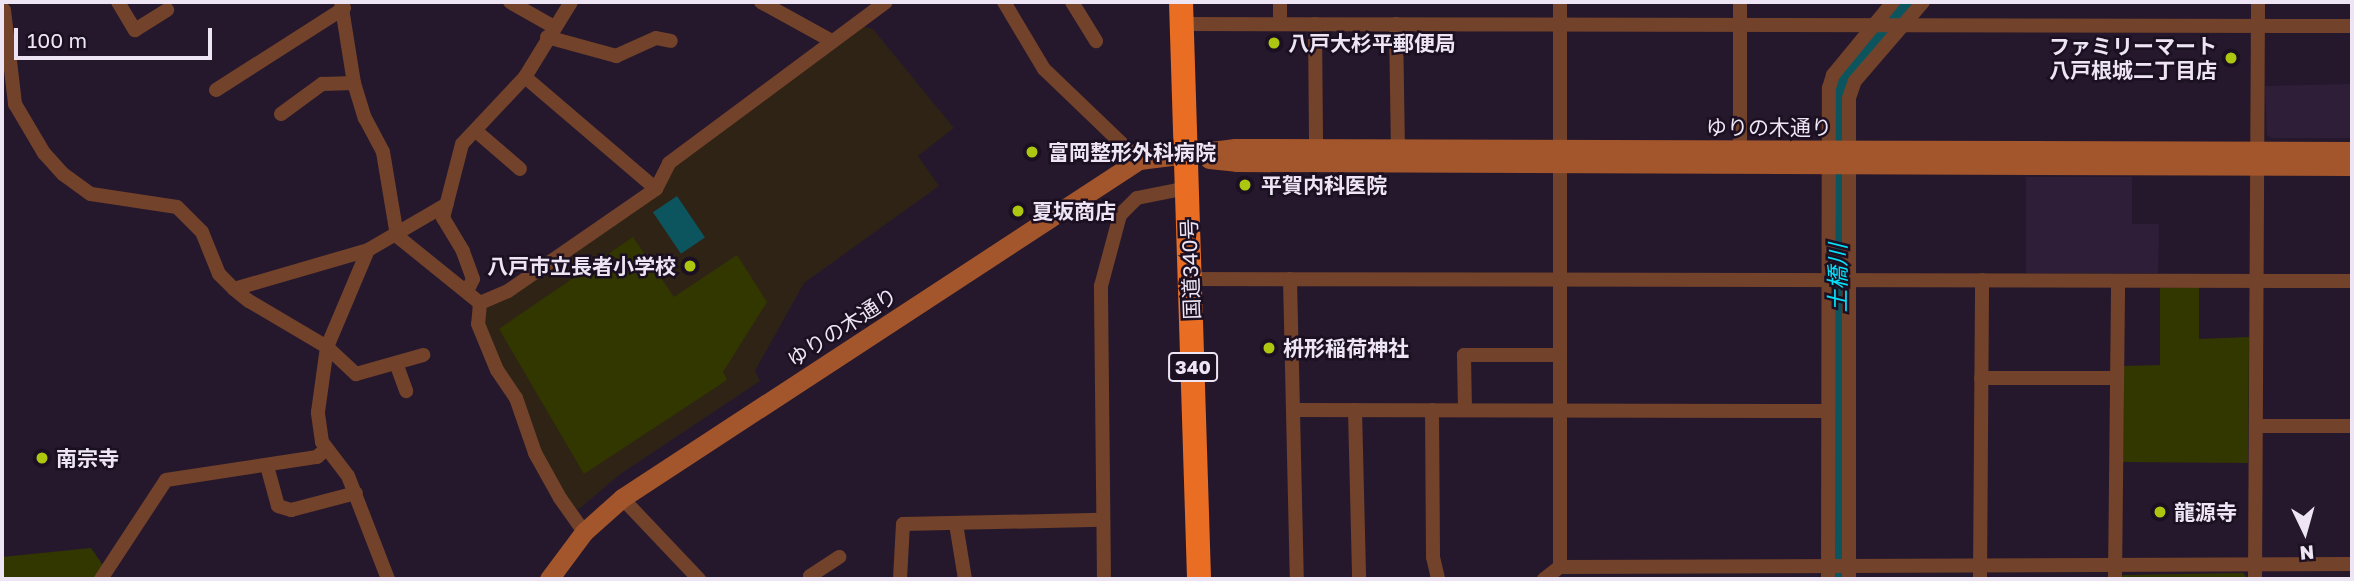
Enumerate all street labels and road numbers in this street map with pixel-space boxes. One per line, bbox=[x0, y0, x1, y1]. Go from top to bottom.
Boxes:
street label: ゆりの木通り bbox=[1706, 114, 1832, 140]
street label: 国道340号 bbox=[1176, 218, 1204, 320]
street label: ゆりの木通り bbox=[782, 282, 902, 372]
road number: 340 bbox=[1167, 352, 1219, 382]

